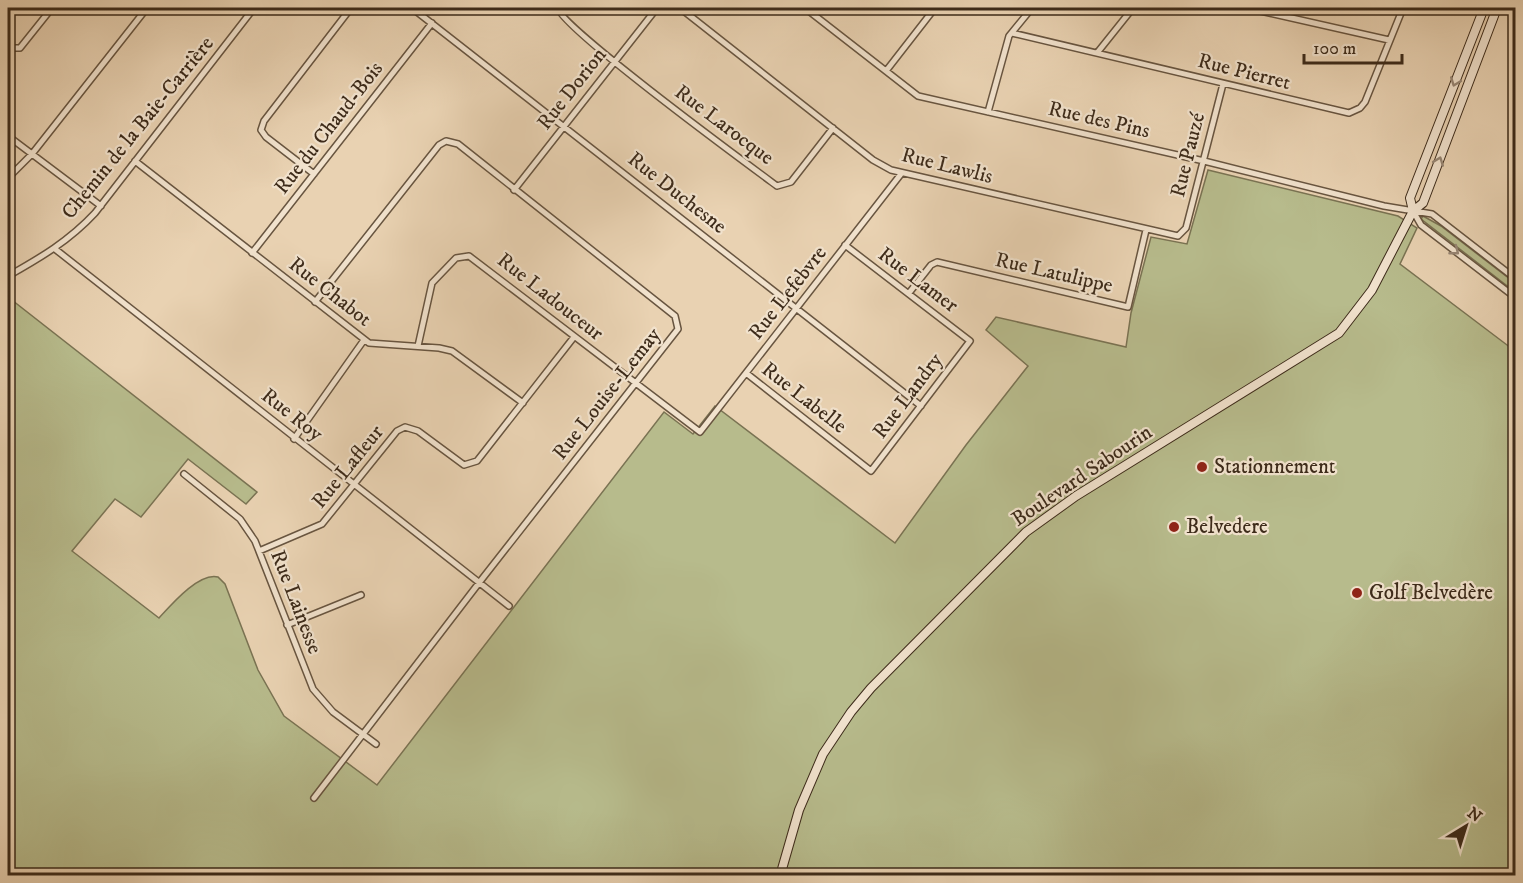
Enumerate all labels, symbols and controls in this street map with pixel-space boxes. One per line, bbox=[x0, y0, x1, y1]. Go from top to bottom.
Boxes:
scale bar bbox=[1304, 27, 1402, 65]
street label: Chemin de la Baie-Carrière bbox=[56, 31, 220, 225]
text: 100 m bbox=[1313, 38, 1356, 60]
street label: Rue Dorion bbox=[532, 43, 612, 135]
street label: Rue Pierret bbox=[1195, 48, 1293, 96]
street label: Rue du Chaud-Bois bbox=[269, 56, 389, 200]
one-way arrow bbox=[1450, 75, 1462, 86]
street label: Rue Larocque bbox=[669, 79, 779, 171]
street label: Rue des Pins bbox=[1046, 96, 1152, 144]
street label: Rue Pauzé bbox=[1165, 110, 1211, 200]
street label: Rue Lawlis bbox=[899, 142, 995, 190]
street label: Rue Duchesne bbox=[622, 146, 732, 240]
one-way arrow bbox=[1432, 156, 1444, 167]
street label: Rue Lefebvre bbox=[743, 241, 833, 345]
street label: Rue Lamer bbox=[873, 241, 963, 319]
one-way arrow bbox=[1448, 244, 1459, 255]
street label: Rue Ladouceur bbox=[492, 247, 609, 347]
street label: Rue Latulippe bbox=[993, 247, 1116, 299]
street label: Rue Chabot bbox=[283, 252, 377, 333]
street label: Rue Louise-Lemay bbox=[547, 322, 667, 465]
street label: Rue Landry bbox=[867, 347, 949, 444]
street label: Rue Labelle bbox=[756, 357, 852, 440]
street label: Rue Roy bbox=[256, 383, 329, 448]
street label: Boulevard Sabourin bbox=[1007, 419, 1157, 533]
street label: Rue Lafleur bbox=[306, 420, 390, 514]
place label: Stationnement bbox=[1214, 454, 1336, 480]
marker: Stationnement bbox=[1195, 460, 1209, 474]
place label: Belvedere bbox=[1186, 514, 1268, 540]
marker: Belvedere bbox=[1167, 520, 1181, 534]
street label: Rue Lainesse bbox=[264, 546, 328, 658]
place label: Golf Belvedère bbox=[1369, 580, 1493, 606]
marker: Golf Belvedère bbox=[1350, 586, 1364, 600]
north arrow bbox=[1436, 796, 1496, 856]
text: N bbox=[1463, 803, 1486, 827]

